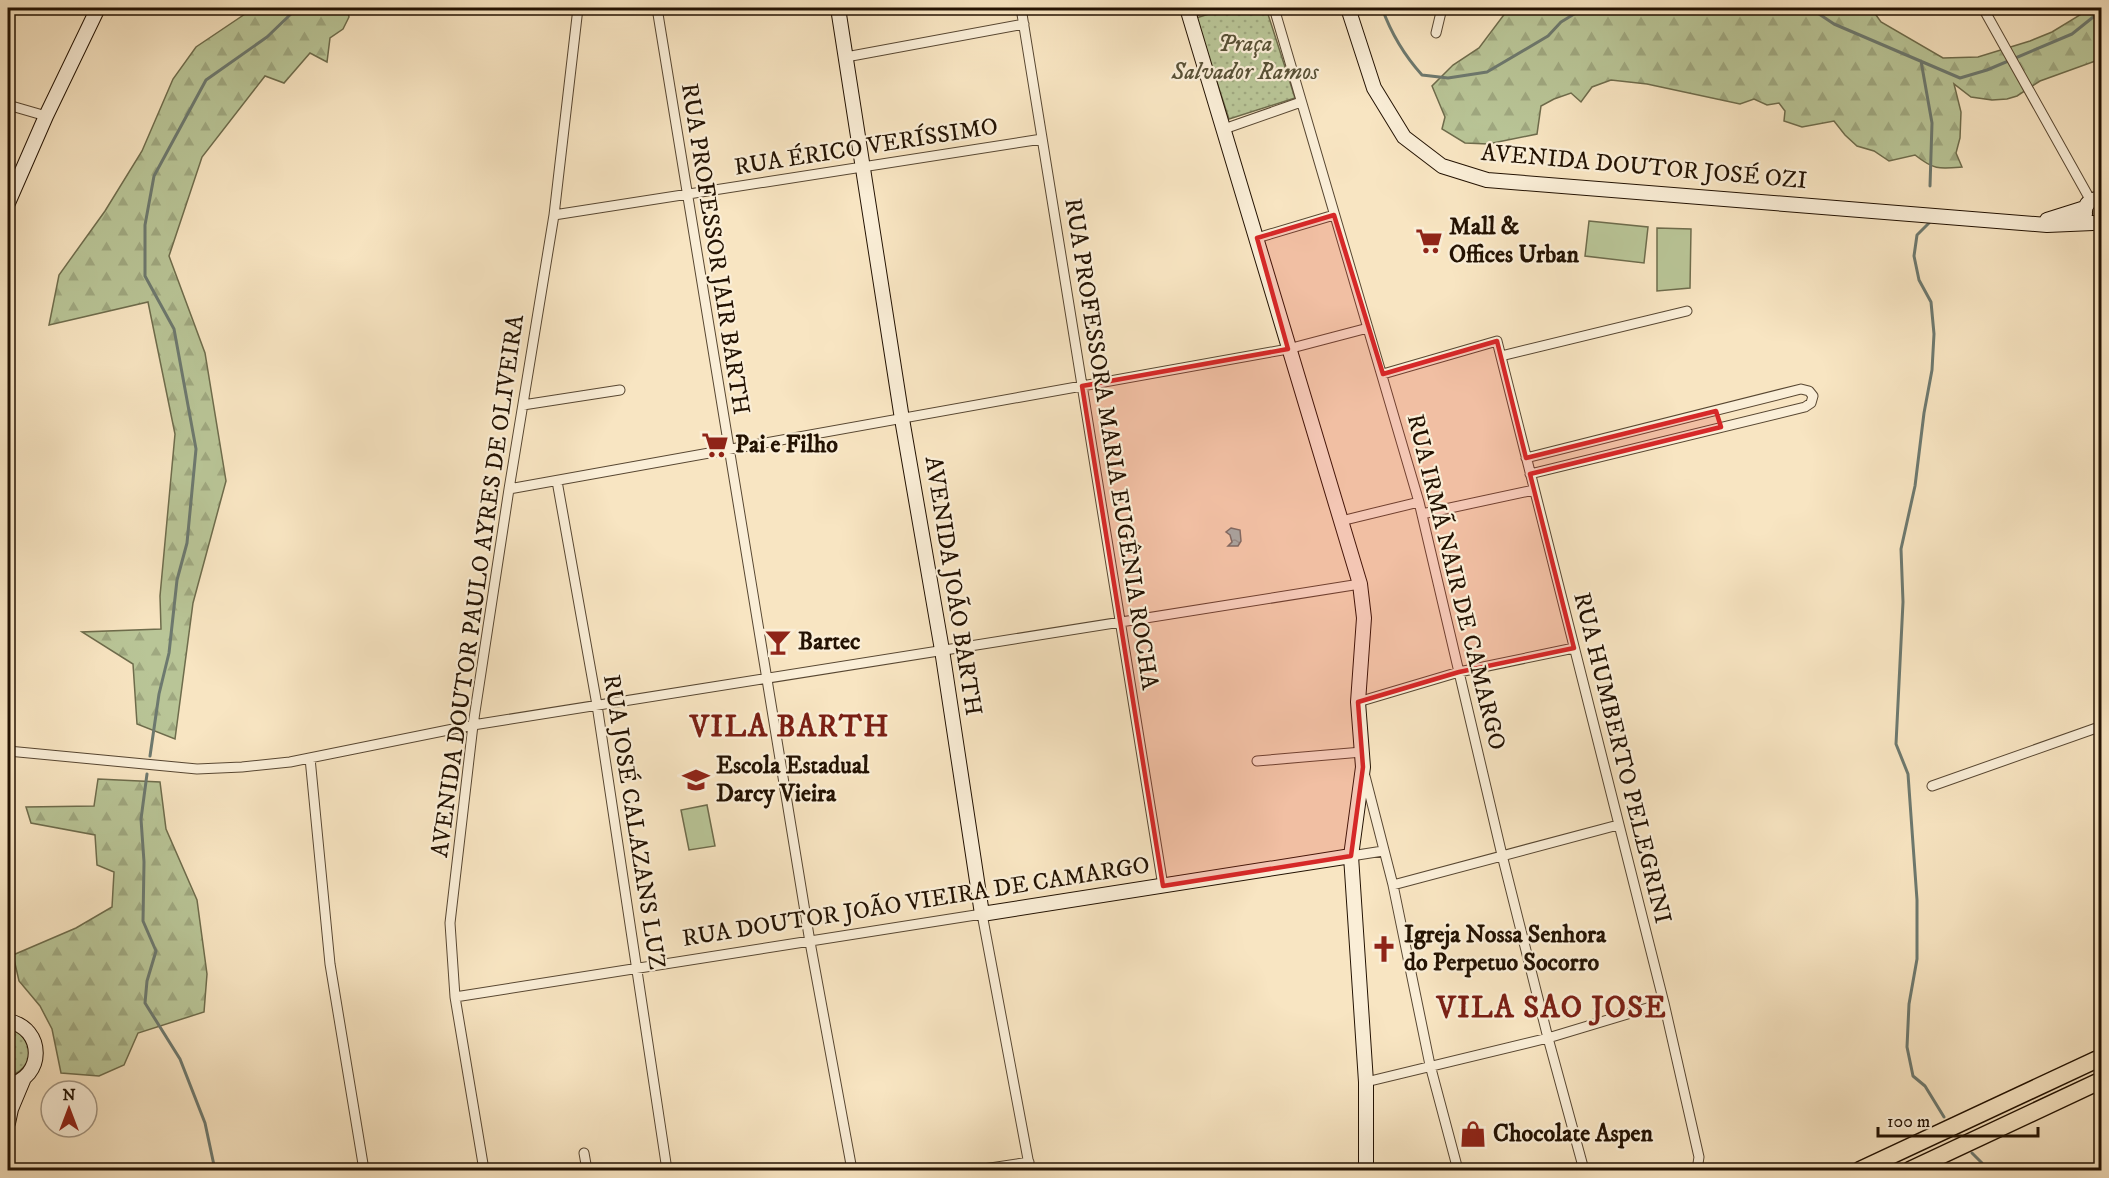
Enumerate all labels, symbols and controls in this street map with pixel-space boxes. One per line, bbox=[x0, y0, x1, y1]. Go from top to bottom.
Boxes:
park label: Praça Salvador Ramos bbox=[1170, 29, 1319, 87]
street label: RUA PROFESSOR JAIR BARTH bbox=[674, 81, 756, 417]
street label: RUA ÉRICO VERÍSSIMO bbox=[732, 110, 1000, 183]
street label: AVENIDA DOUTOR JOSÉ OZI bbox=[1480, 138, 1808, 196]
street label: RUA PROFESSORA MARIA EUGÊNIA ROCHA bbox=[1057, 196, 1165, 693]
place label: Mall & Offices Urban bbox=[1449, 212, 1579, 270]
supermarket icon: Mall & Offices Urban bbox=[1414, 226, 1444, 256]
street label: AVENIDA DOUTOR PAULO AYRES DE OLIVEIRA bbox=[425, 312, 531, 859]
street label: RUA IRMÃ NAIR DE CAMARGO bbox=[1400, 411, 1513, 753]
supermarket icon: Pai e Filho bbox=[700, 430, 730, 460]
place label: Pai e Filho bbox=[735, 430, 838, 460]
street label: AVENIDA JOÃO BARTH bbox=[918, 454, 989, 718]
street label: RUA HUMBERTO PELEGRINI bbox=[1566, 589, 1678, 927]
bar icon: Bartec bbox=[763, 627, 793, 657]
place label: Bartec bbox=[798, 627, 861, 657]
street label: RUA JOSÉ CALAZANS LUZ bbox=[596, 672, 672, 972]
district label: VILA BARTH bbox=[689, 709, 890, 746]
place label: Escola Estadual Darcy Vieira bbox=[716, 751, 870, 809]
school or university icon: Escola Estadual Darcy Vieira bbox=[681, 765, 711, 795]
street label: RUA DOUTOR JOÃO VIEIRA DE CAMARGO bbox=[680, 849, 1152, 954]
place label: Igreja Nossa Senhora do Perpetuo Socorro bbox=[1404, 920, 1607, 978]
church icon: Igreja Nossa Senhora do Perpetuo Socorro bbox=[1369, 934, 1399, 964]
district label: VILA SAO JOSE bbox=[1436, 990, 1667, 1027]
north arrow bbox=[39, 1079, 99, 1139]
text: N bbox=[62, 1085, 76, 1105]
scale bar bbox=[1878, 1100, 2038, 1138]
text: 100 m bbox=[1887, 1111, 1930, 1133]
shop icon: Chocolate Aspen bbox=[1458, 1119, 1488, 1149]
place label: Chocolate Aspen bbox=[1493, 1119, 1654, 1149]

